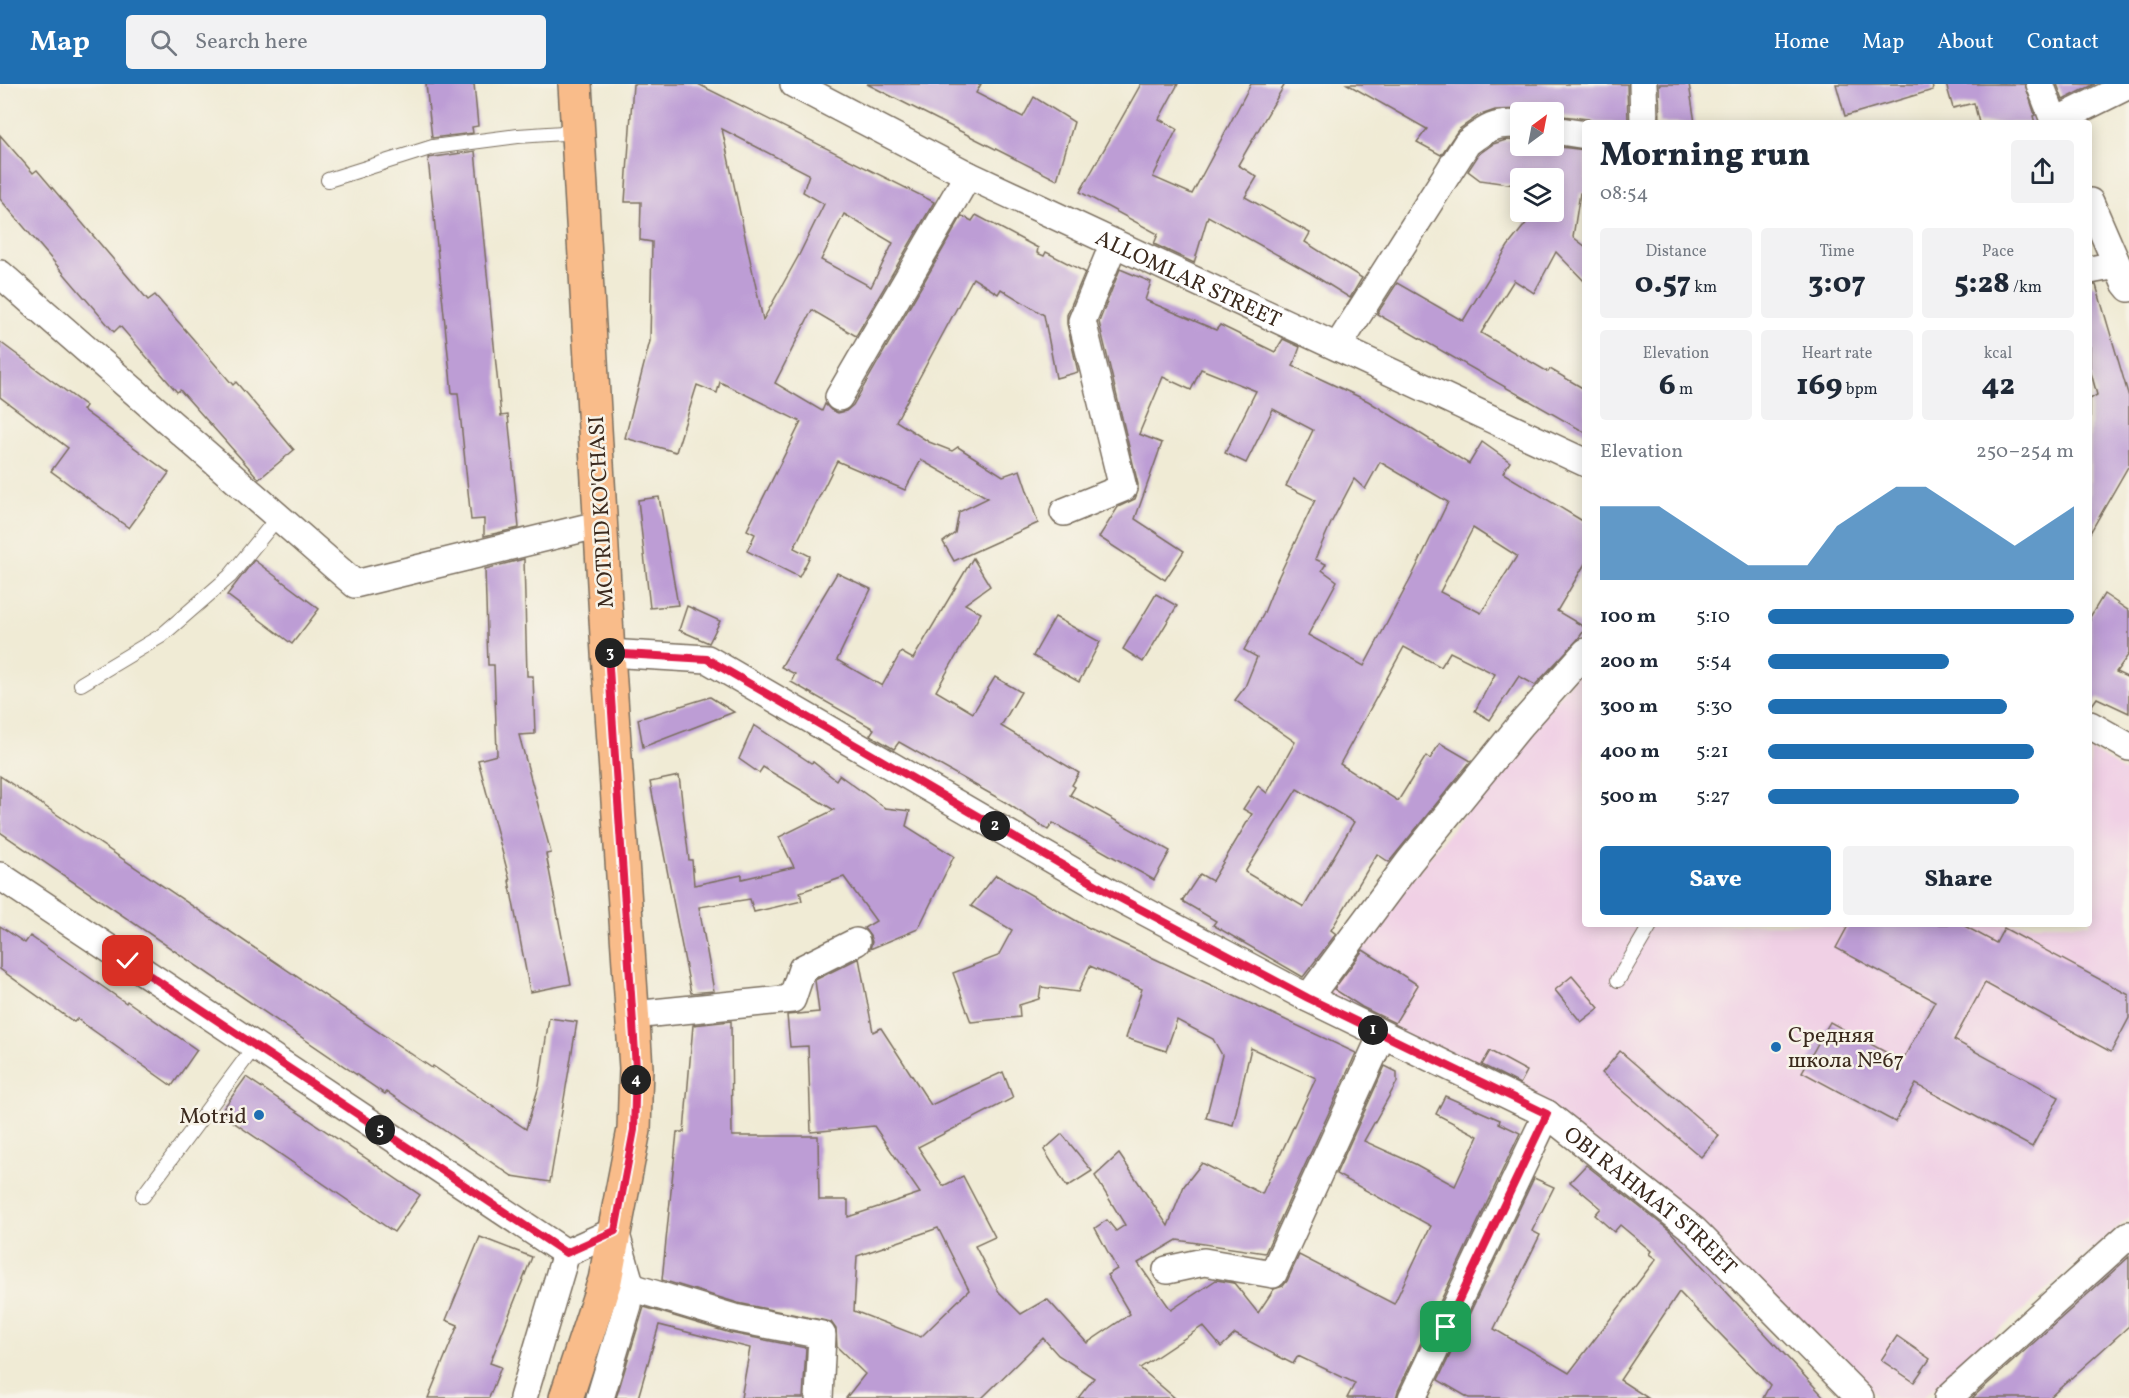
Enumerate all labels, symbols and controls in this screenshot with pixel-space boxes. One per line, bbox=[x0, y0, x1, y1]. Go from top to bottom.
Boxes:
search box bbox=[126, 15, 546, 69]
text: Map bbox=[30, 23, 90, 62]
icon: search bbox=[147, 26, 180, 59]
text: Search here bbox=[195, 27, 308, 58]
text: Home bbox=[1774, 28, 1829, 57]
text: Map bbox=[1862, 28, 1904, 57]
text: About bbox=[1937, 28, 1994, 57]
text: Contact bbox=[2027, 28, 2099, 57]
north arrow bbox=[1510, 102, 1564, 156]
map controls bbox=[1510, 102, 1564, 222]
text: Morning run bbox=[1600, 134, 1810, 180]
button: share bbox=[2011, 140, 2074, 203]
button: layers bbox=[1510, 168, 1564, 222]
text: 08:54 bbox=[1600, 180, 1648, 208]
street label: ALLOMLAR STREET bbox=[1090, 224, 1286, 337]
text: Distance bbox=[1645, 241, 1707, 263]
text: Time bbox=[1819, 241, 1855, 263]
text: Pace bbox=[1982, 241, 2014, 263]
text: 0.57 bbox=[1635, 263, 1691, 305]
text: 3:07 bbox=[1808, 263, 1866, 305]
text: 5:28 bbox=[1954, 263, 2010, 305]
text: km bbox=[1691, 277, 1717, 299]
text: /km bbox=[2010, 277, 2042, 299]
text: Elevation bbox=[1643, 343, 1709, 365]
text: Heart rate bbox=[1802, 343, 1872, 365]
text: kcal bbox=[1984, 343, 2012, 365]
text: 6 bbox=[1659, 365, 1676, 407]
text: 169 bbox=[1796, 365, 1842, 407]
text: 42 bbox=[1981, 365, 2015, 407]
text: m bbox=[1676, 379, 1693, 401]
text: bpm bbox=[1842, 379, 1878, 401]
street label: MOTRID KO'CHASI bbox=[582, 415, 623, 609]
text: Elevation bbox=[1600, 438, 1683, 466]
text: 250–254 m bbox=[1976, 438, 2074, 466]
text: 100 m bbox=[1600, 603, 1656, 631]
text: 5:10 bbox=[1696, 603, 1730, 631]
pin: 3 bbox=[595, 638, 625, 668]
text: 3 bbox=[606, 642, 614, 664]
text: 200 m bbox=[1600, 648, 1658, 676]
text: 5:54 bbox=[1696, 648, 1732, 676]
text: 300 m bbox=[1600, 693, 1658, 721]
text: 5:30 bbox=[1696, 693, 1732, 721]
text: 400 m bbox=[1600, 738, 1660, 766]
text: 5:21 bbox=[1696, 738, 1729, 766]
text: 500 m bbox=[1600, 783, 1658, 811]
text: 5:27 bbox=[1696, 783, 1730, 811]
pin: 2 bbox=[980, 811, 1010, 841]
text: 2 bbox=[991, 815, 999, 837]
button: Save bbox=[1600, 846, 1831, 915]
button: Share bbox=[1843, 846, 2074, 915]
pin bbox=[102, 935, 153, 986]
icon: check bbox=[111, 944, 144, 977]
pin: 1 bbox=[1358, 1015, 1388, 1045]
text: 1 bbox=[1370, 1019, 1376, 1041]
place label: Средняя школа №67 bbox=[1788, 1021, 1904, 1077]
marker: Средняя школа №67 bbox=[1769, 1040, 1783, 1054]
pin: 4 bbox=[621, 1065, 651, 1095]
text: 4 bbox=[631, 1069, 641, 1091]
place label: Motrid bbox=[179, 1102, 247, 1133]
marker: Motrid bbox=[252, 1108, 266, 1122]
pin: 5 bbox=[365, 1115, 395, 1145]
text: 5 bbox=[376, 1119, 384, 1141]
street label: OBI RAHMAT STREET bbox=[1556, 1120, 1743, 1283]
pin bbox=[1420, 1301, 1471, 1352]
icon: arrive bbox=[1429, 1310, 1462, 1343]

